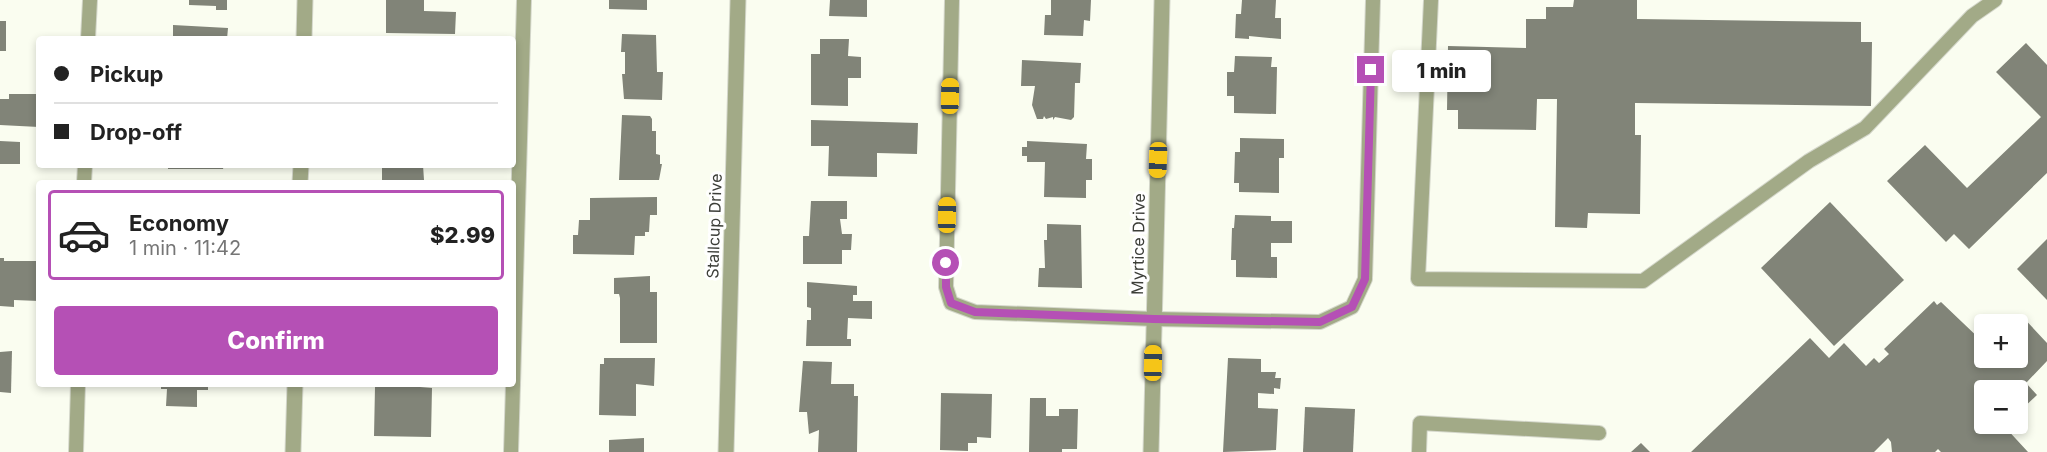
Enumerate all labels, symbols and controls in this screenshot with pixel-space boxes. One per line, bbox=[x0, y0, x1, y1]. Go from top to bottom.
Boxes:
callout: 1 min bbox=[1392, 49, 1491, 91]
route end bbox=[1357, 56, 1384, 83]
text: 1 min bbox=[1416, 59, 1467, 83]
text: Pickup bbox=[90, 61, 164, 87]
car bbox=[941, 78, 959, 114]
text: Drop-off bbox=[90, 119, 182, 145]
car bbox=[1148, 142, 1168, 178]
street label: Stallcup Drive bbox=[702, 173, 726, 279]
street label: Myrtice Drive bbox=[1127, 193, 1149, 295]
car bbox=[938, 197, 956, 233]
icon: car bbox=[57, 208, 111, 262]
text: Economy bbox=[129, 210, 229, 236]
text: $2.99 bbox=[430, 222, 495, 248]
text: 1 min · 11:42 bbox=[129, 236, 241, 260]
route start bbox=[932, 249, 959, 276]
button: Confirm bbox=[54, 306, 498, 375]
map controls bbox=[1974, 314, 2028, 434]
button: + bbox=[1974, 314, 2028, 368]
car bbox=[1144, 345, 1162, 381]
button: − bbox=[1974, 380, 2028, 434]

